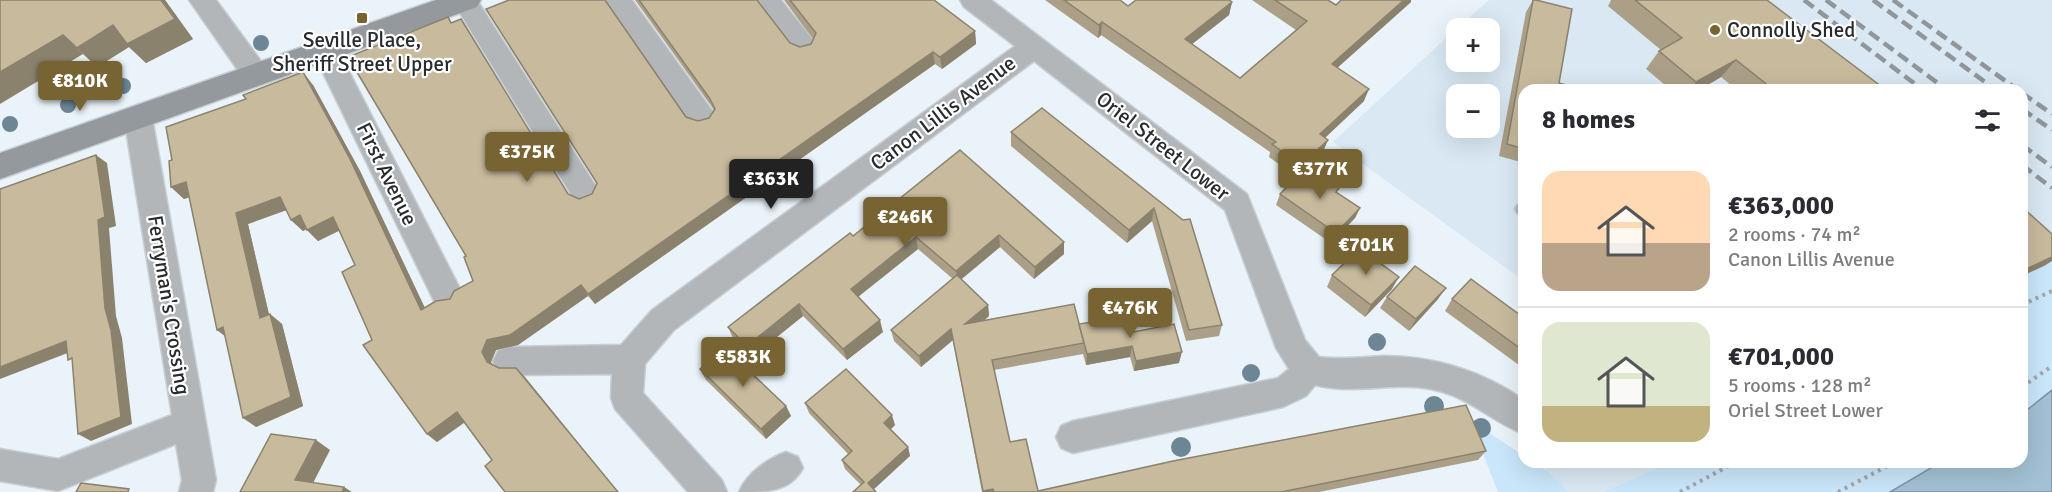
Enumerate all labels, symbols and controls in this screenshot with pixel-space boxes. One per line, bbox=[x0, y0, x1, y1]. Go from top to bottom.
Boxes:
marker: Seville Place, Sheriff Street Upper bbox=[355, 11, 369, 25]
place label: Connolly Shed bbox=[1727, 17, 1855, 43]
map controls bbox=[1446, 18, 1500, 138]
button: + bbox=[1446, 18, 1500, 72]
marker: Connolly Shed bbox=[1708, 23, 1722, 37]
place label: Seville Place, Sheriff Street Upper bbox=[272, 27, 452, 77]
street label: Canon Lillis Avenue bbox=[865, 50, 1021, 176]
pin: €810K bbox=[38, 61, 122, 112]
text: €810K bbox=[52, 68, 108, 93]
button: − bbox=[1446, 84, 1500, 138]
street label: Oriel Street Lower bbox=[1091, 86, 1235, 206]
text: 8 homes bbox=[1542, 104, 1635, 136]
icon: filters bbox=[1971, 104, 2004, 137]
street label: First Avenue bbox=[351, 118, 423, 230]
pin: €375K bbox=[485, 132, 569, 183]
text: €375K bbox=[499, 139, 555, 164]
pin: €377K bbox=[1278, 149, 1362, 200]
text: €377K bbox=[1292, 156, 1348, 181]
pin: €363K bbox=[729, 159, 813, 210]
text: €363K bbox=[743, 166, 799, 191]
text: €363,000 bbox=[1728, 190, 1834, 222]
icon: home bbox=[1590, 195, 1662, 267]
pin: €246K bbox=[863, 197, 947, 248]
text: €246K bbox=[877, 204, 933, 229]
street label: Ferryman's Crossing bbox=[142, 213, 196, 397]
text: 2 rooms · 74 m² bbox=[1728, 222, 1861, 247]
pin: €701K bbox=[1324, 225, 1408, 276]
text: €701K bbox=[1338, 232, 1394, 257]
text: Canon Lillis Avenue bbox=[1728, 247, 1895, 272]
pin: €476K bbox=[1088, 288, 1172, 339]
text: €476K bbox=[1102, 295, 1158, 320]
pin: €583K bbox=[701, 337, 785, 388]
text: €701,000 bbox=[1728, 341, 1834, 373]
text: €583K bbox=[715, 344, 771, 369]
icon: home bbox=[1590, 346, 1662, 418]
text: 5 rooms · 128 m² bbox=[1728, 373, 1872, 398]
text: Oriel Street Lower bbox=[1728, 398, 1883, 423]

